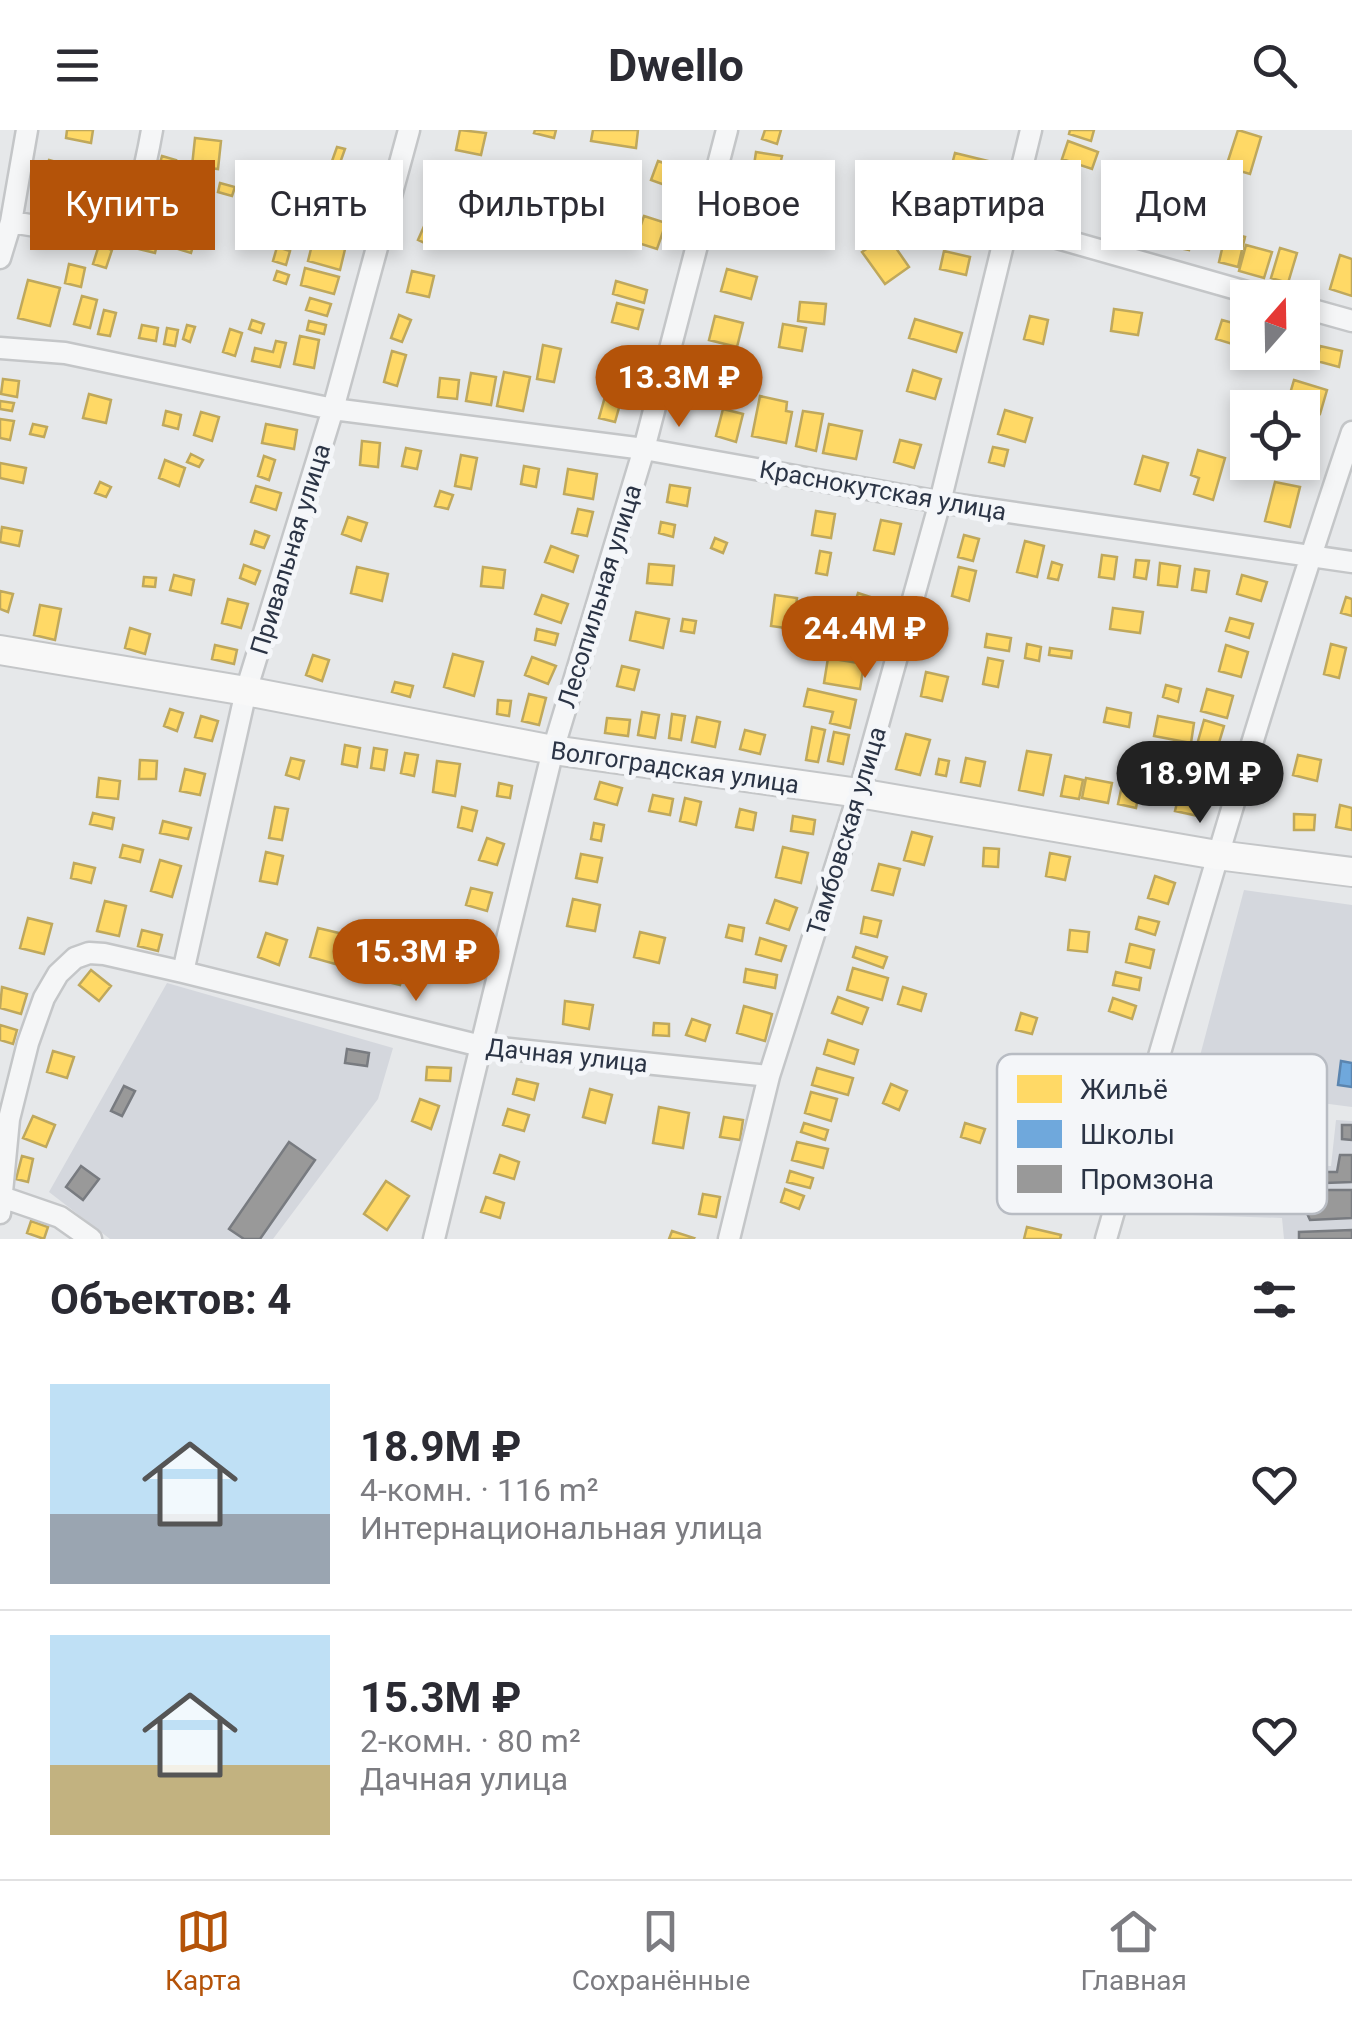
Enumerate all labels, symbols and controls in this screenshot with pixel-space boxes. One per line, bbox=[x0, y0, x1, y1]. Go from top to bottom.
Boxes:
icon: menu bbox=[50, 38, 105, 93]
icon: search bbox=[1247, 38, 1302, 93]
text: Dwello bbox=[608, 39, 744, 92]
chip: Купить bbox=[30, 160, 215, 250]
chip: Снять bbox=[235, 160, 403, 250]
chip: Фильтры bbox=[423, 160, 642, 250]
chip: Новое bbox=[662, 160, 835, 250]
chip: Квартира bbox=[855, 160, 1081, 250]
chip: Дом bbox=[1101, 160, 1243, 250]
north arrow bbox=[1230, 280, 1320, 370]
map controls bbox=[1230, 280, 1320, 480]
pin: 13.3M ₽ bbox=[587, 345, 771, 430]
text: 13.3M ₽ bbox=[618, 358, 740, 396]
button: locate bbox=[1230, 390, 1320, 480]
street label: Привальная улица bbox=[245, 440, 336, 658]
street label: Краснокутская улица bbox=[757, 454, 1009, 527]
street label: Лесопильная улица bbox=[552, 481, 647, 711]
pin: 24.4M ₽ bbox=[773, 596, 957, 681]
text: 24.4M ₽ bbox=[804, 609, 926, 647]
street label: Тамбовская улица bbox=[801, 723, 892, 939]
street label: Волгоградская улица bbox=[549, 736, 801, 799]
pin: 18.9M ₽ bbox=[1108, 741, 1292, 826]
text: 18.9M ₽ bbox=[1139, 754, 1261, 792]
pin: 15.3M ₽ bbox=[324, 919, 508, 1004]
text: 15.3M ₽ bbox=[355, 932, 477, 970]
street label: Дачная улица bbox=[485, 1033, 649, 1078]
legend bbox=[997, 1054, 1327, 1214]
text: Жильё bbox=[1080, 1073, 1168, 1106]
text: Школы bbox=[1080, 1118, 1175, 1151]
text: Промзона bbox=[1080, 1163, 1214, 1196]
icon: filters bbox=[1247, 1272, 1302, 1327]
text: Объектов: 4 bbox=[50, 1275, 291, 1324]
text: 18.9M ₽ bbox=[360, 1422, 521, 1471]
icon: home bbox=[130, 1424, 250, 1544]
icon: heart bbox=[1247, 1457, 1302, 1512]
text: 4-комн. · 116 m² bbox=[360, 1471, 599, 1509]
text: Интернациональная улица bbox=[360, 1509, 763, 1547]
text: 15.3M ₽ bbox=[360, 1673, 521, 1722]
icon: home bbox=[130, 1675, 250, 1795]
icon: heart bbox=[1247, 1708, 1302, 1763]
text: 2-комн. · 80 m² bbox=[360, 1722, 581, 1760]
text: Дачная улица bbox=[360, 1760, 568, 1798]
tab: Карта bbox=[165, 1904, 241, 1997]
tab: Сохранённые bbox=[572, 1904, 750, 1997]
tab: Главная bbox=[1080, 1904, 1187, 1997]

